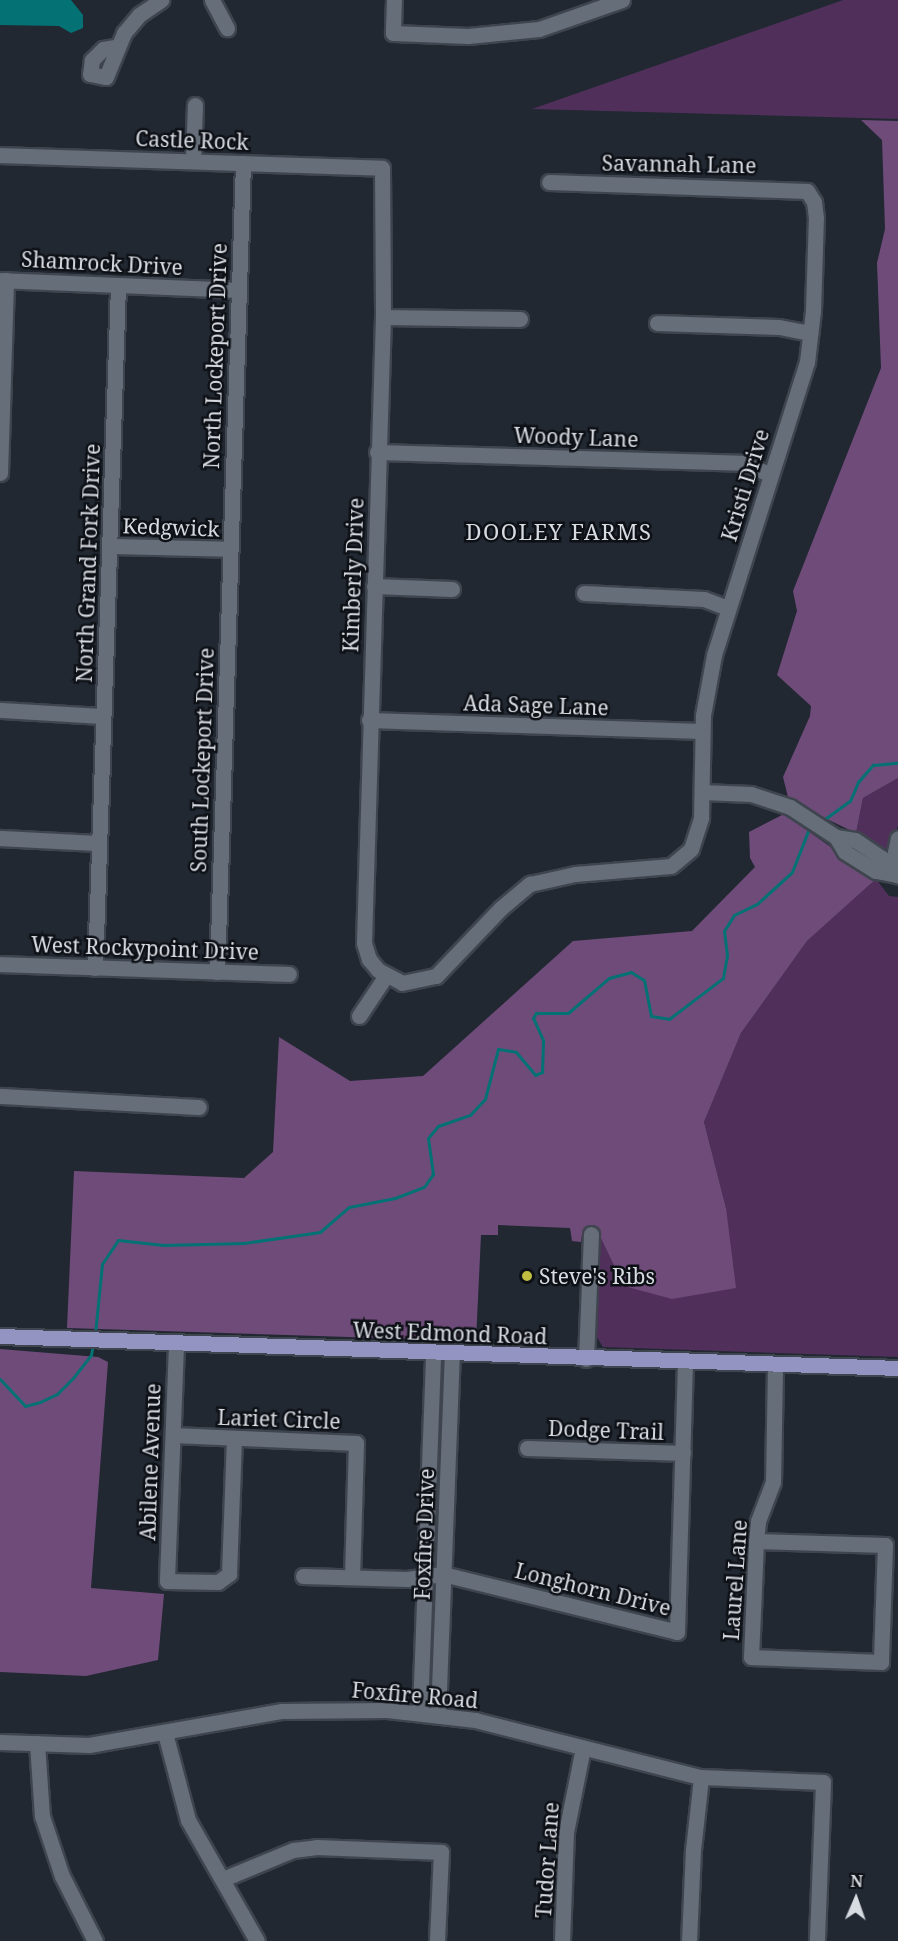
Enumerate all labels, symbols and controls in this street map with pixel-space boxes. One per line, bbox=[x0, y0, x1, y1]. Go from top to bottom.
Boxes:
street label: Castle Rock bbox=[135, 125, 249, 155]
street label: Savannah Lane bbox=[601, 150, 757, 178]
street label: North Lockeport Drive bbox=[198, 243, 232, 469]
street label: Shamrock Drive bbox=[21, 246, 183, 280]
street label: Woody Lane bbox=[513, 422, 639, 452]
street label: Kristi Drive bbox=[716, 426, 774, 544]
street label: North Grand Fork Drive bbox=[71, 443, 105, 683]
street label: Kimberly Drive bbox=[338, 497, 368, 653]
street label: Kedgwick bbox=[122, 513, 220, 541]
district label: DOOLEY FARMS bbox=[465, 519, 653, 545]
street label: South Lockeport Drive bbox=[185, 647, 219, 873]
street label: Ada Sage Lane bbox=[463, 690, 609, 720]
street label: West Rockypoint Drive bbox=[31, 931, 259, 965]
place label: Steve's Ribs bbox=[539, 1263, 655, 1289]
marker: Steve's Ribs bbox=[520, 1269, 534, 1283]
street label: West Edmond Road bbox=[352, 1317, 548, 1349]
street label: Abilene Avenue bbox=[135, 1383, 165, 1541]
street label: Lariet Circle bbox=[217, 1404, 341, 1434]
street label: Dodge Trail bbox=[548, 1415, 664, 1445]
street label: Foxfire Drive bbox=[409, 1468, 439, 1600]
street label: Laurel Lane bbox=[718, 1519, 752, 1641]
street label: Longhorn Drive bbox=[512, 1557, 674, 1621]
street label: Foxfire Road bbox=[351, 1677, 479, 1713]
street label: Tudor Lane bbox=[530, 1801, 564, 1919]
north arrow bbox=[826, 1869, 886, 1929]
text: N bbox=[850, 1870, 863, 1892]

